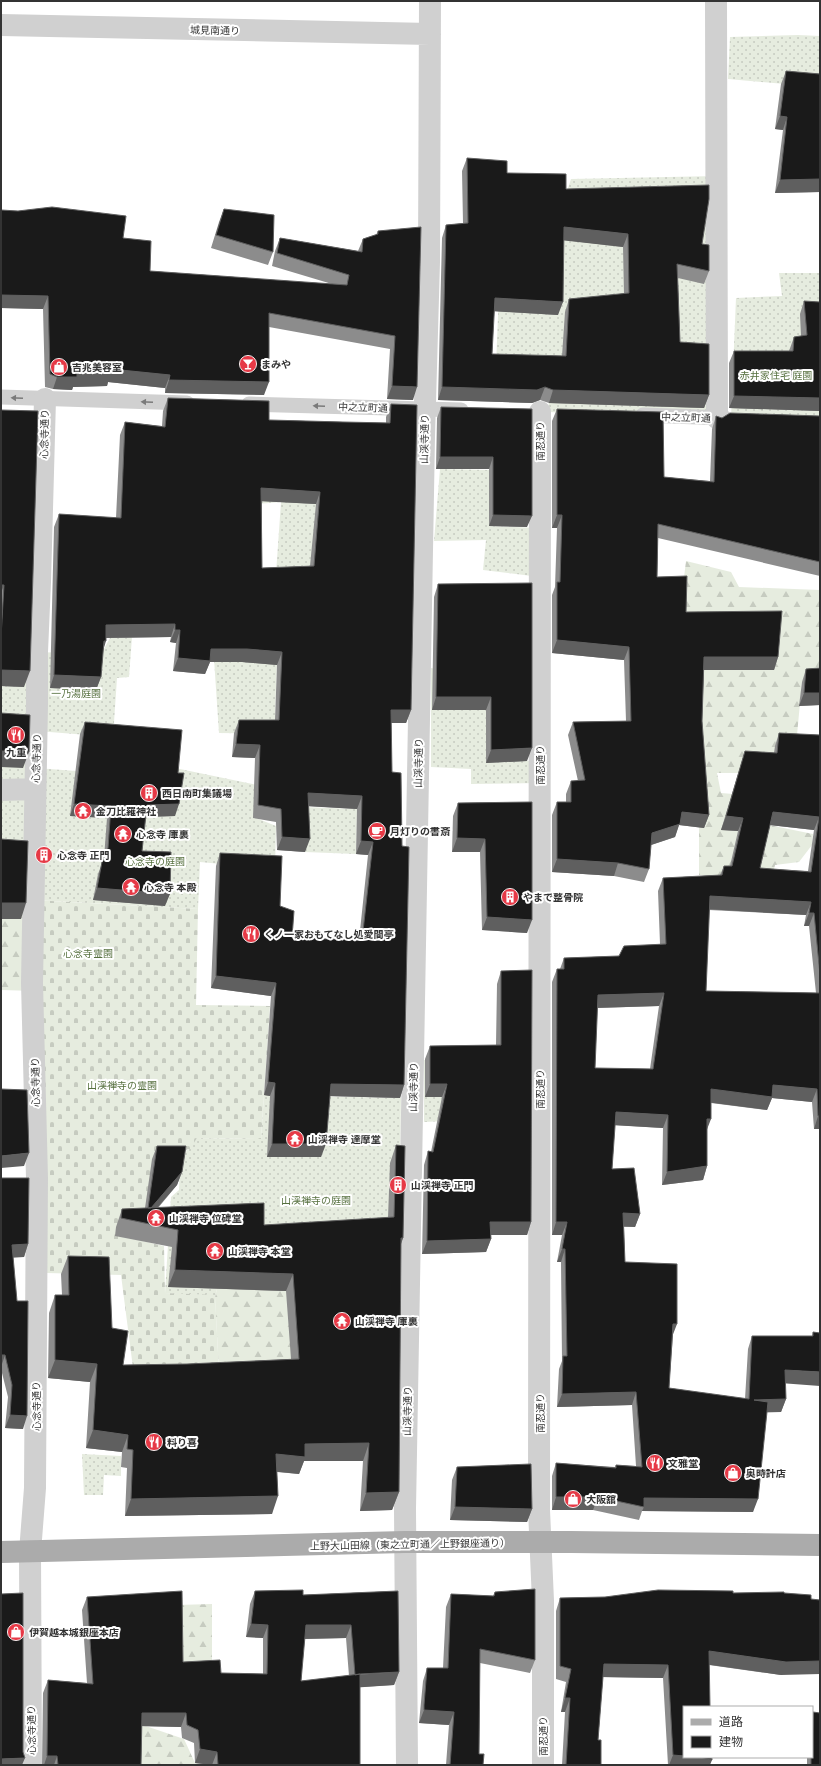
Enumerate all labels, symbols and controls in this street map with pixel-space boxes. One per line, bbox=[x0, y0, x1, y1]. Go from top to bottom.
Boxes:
street label: 城見南通り bbox=[190, 25, 240, 38]
bar icon: まみや bbox=[238, 354, 258, 374]
shop icon: 吉兆美容室 bbox=[49, 357, 69, 377]
place label: まみや bbox=[261, 359, 291, 372]
place label: 吉兆美容室 bbox=[72, 362, 122, 375]
park label: 赤井家住宅 庭園 bbox=[740, 370, 812, 383]
one-way arrow bbox=[10, 395, 23, 401]
one-way arrow bbox=[141, 398, 153, 405]
street label: 中之立町通 bbox=[338, 401, 388, 416]
one-way arrow bbox=[312, 403, 325, 409]
street label: 心念寺通り bbox=[39, 409, 52, 459]
street label: 中之立町通 bbox=[661, 411, 711, 426]
street label: 山渓寺通り bbox=[419, 414, 432, 464]
street label: 南忍通り bbox=[535, 421, 548, 461]
park label: 一乃湯庭園 bbox=[51, 688, 101, 701]
restaurant icon: 九重 bbox=[6, 725, 26, 745]
street label: 心念寺通り bbox=[30, 733, 45, 783]
street label: 山渓寺通り bbox=[413, 738, 426, 788]
street label: 南忍通り bbox=[535, 745, 548, 785]
place label: 九重 bbox=[6, 747, 26, 760]
building icon: 西日南町集議場 bbox=[139, 783, 159, 803]
place label: 西日南町集議場 bbox=[162, 788, 232, 801]
temple icon: 金刀比羅神社 bbox=[73, 801, 93, 821]
place label: 金刀比羅神社 bbox=[96, 806, 157, 819]
cafe icon: 月灯りの書斎 bbox=[367, 821, 387, 841]
temple icon: 心念寺 庫裏 bbox=[113, 824, 133, 844]
place label: 月灯りの書斎 bbox=[390, 826, 451, 839]
place label: 心念寺 庫裏 bbox=[136, 829, 190, 842]
building icon: 心念寺 正門 bbox=[34, 845, 54, 865]
place label: 心念寺 正門 bbox=[57, 850, 110, 863]
park label: 心念寺の庭園 bbox=[125, 856, 185, 869]
temple icon: 心念寺 本殿 bbox=[121, 877, 141, 897]
place label: 心念寺 本殿 bbox=[144, 882, 197, 895]
building icon: やまで整骨院 bbox=[500, 887, 520, 907]
place label: やまで整骨院 bbox=[523, 892, 583, 905]
restaurant icon: くノ一家おもてなし処愛間亭 bbox=[241, 924, 261, 944]
place label: くノ一家おもてなし処愛間亭 bbox=[264, 929, 394, 942]
park label: 心念寺霊園 bbox=[63, 948, 113, 961]
street label: 心念寺通り bbox=[30, 1057, 43, 1107]
street label: 山渓寺通り bbox=[408, 1062, 421, 1112]
street label: 南忍通り bbox=[535, 1069, 548, 1109]
park label: 山渓禅寺の霊園 bbox=[87, 1080, 157, 1093]
temple icon: 山渓禅寺 達摩堂 bbox=[285, 1129, 305, 1149]
place label: 山渓禅寺 達摩堂 bbox=[308, 1134, 381, 1147]
building icon: 山渓禅寺 正門 bbox=[388, 1175, 408, 1195]
place label: 山渓禅寺 正門 bbox=[411, 1180, 474, 1193]
park label: 山渓禅寺の庭園 bbox=[281, 1195, 351, 1208]
temple icon: 山渓禅寺 位碑堂 bbox=[146, 1208, 166, 1228]
place label: 山渓禅寺 位碑堂 bbox=[169, 1213, 242, 1226]
temple icon: 山渓禅寺 本堂 bbox=[205, 1241, 225, 1261]
place label: 山渓禅寺 本堂 bbox=[228, 1246, 291, 1259]
temple icon: 山渓禅寺 庫裏 bbox=[332, 1311, 352, 1331]
place label: 山渓禅寺 庫裏 bbox=[355, 1316, 419, 1329]
street label: 心念寺通り bbox=[31, 1381, 44, 1431]
street label: 山渓寺通り bbox=[402, 1386, 415, 1436]
street label: 南忍通り bbox=[535, 1393, 548, 1433]
restaurant icon: 料り喜 bbox=[144, 1432, 164, 1452]
place label: 料り喜 bbox=[167, 1437, 197, 1450]
restaurant icon: 文雅堂 bbox=[645, 1453, 665, 1473]
place label: 文雅堂 bbox=[668, 1458, 698, 1471]
shop icon: 奥時計店 bbox=[723, 1463, 743, 1483]
place label: 奥時計店 bbox=[746, 1468, 786, 1481]
shop icon: 大阪舘 bbox=[563, 1489, 583, 1509]
place label: 大阪舘 bbox=[586, 1494, 616, 1507]
street label: 上野大山田線（東之立町通／上野銀座通り） bbox=[310, 1537, 510, 1554]
shop icon: 伊賀越本城銀座本店 bbox=[6, 1622, 26, 1642]
place label: 伊賀越本城銀座本店 bbox=[29, 1627, 119, 1640]
street label: 心念寺通り bbox=[26, 1705, 39, 1755]
legend bbox=[683, 1706, 813, 1758]
text: 道路 bbox=[719, 1715, 743, 1731]
street label: 南忍通り bbox=[538, 1716, 551, 1756]
text: 建物 bbox=[719, 1735, 743, 1751]

